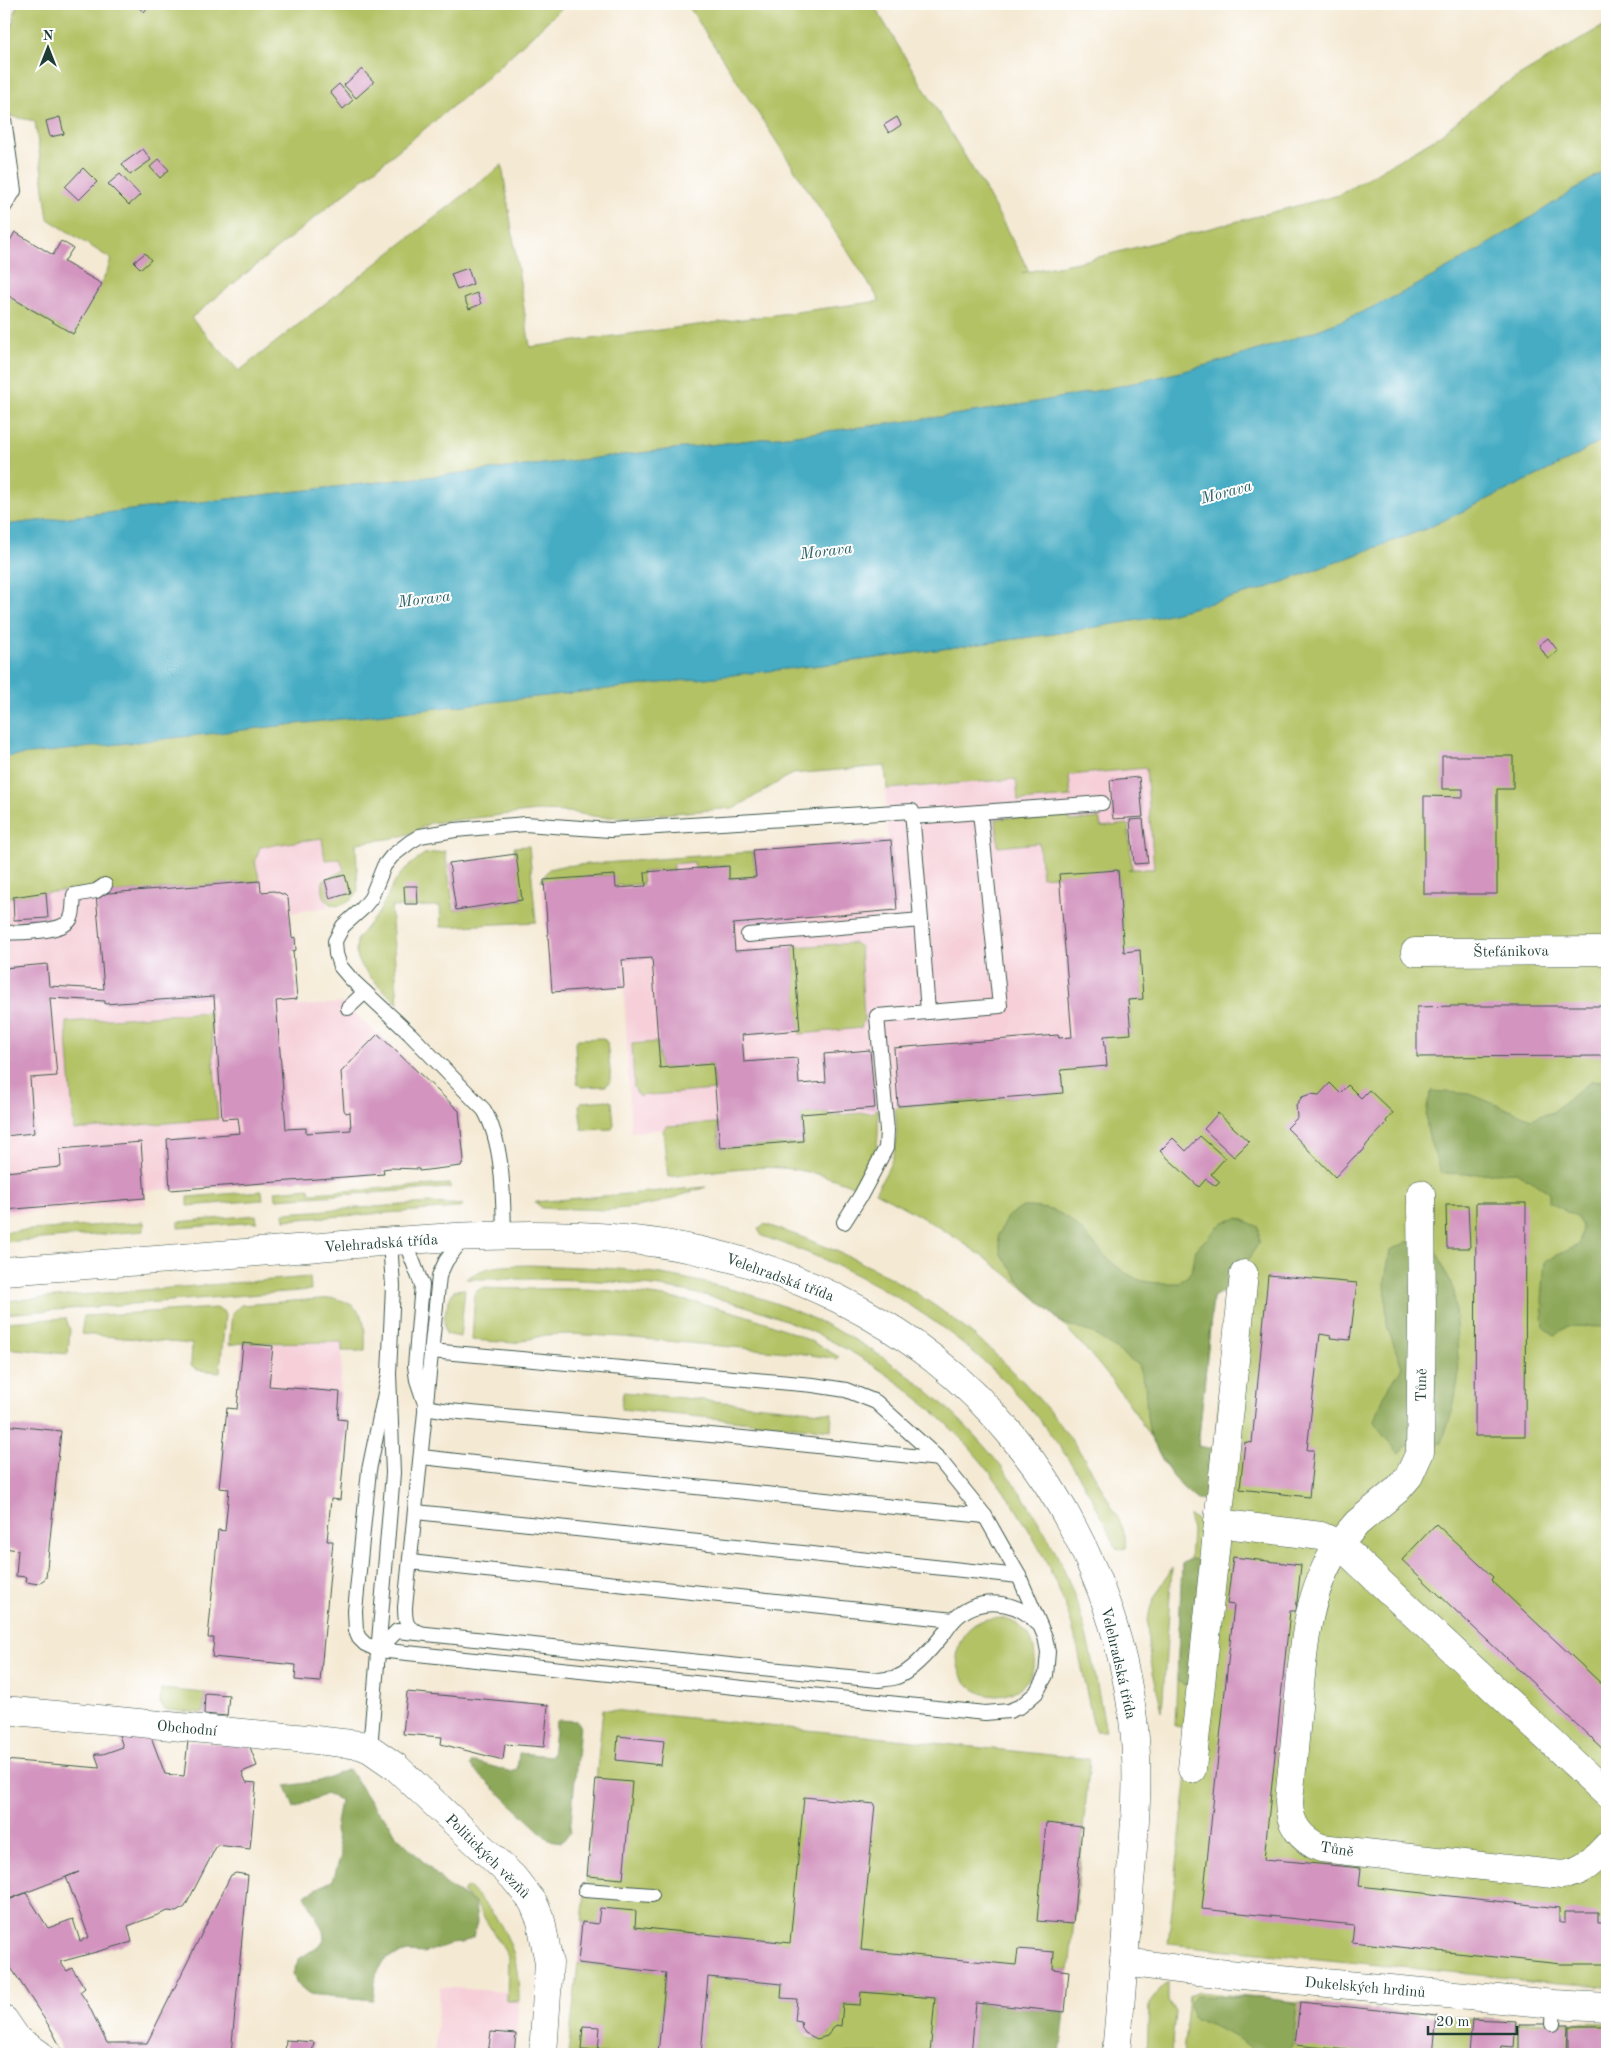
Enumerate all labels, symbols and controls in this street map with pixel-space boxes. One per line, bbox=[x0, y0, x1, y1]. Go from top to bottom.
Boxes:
north arrow bbox=[22, 22, 72, 72]
text: N bbox=[43, 29, 54, 43]
water label: Morava bbox=[1198, 478, 1255, 508]
water label: Morava bbox=[798, 541, 854, 563]
water label: Morava bbox=[396, 589, 452, 611]
street label: Štefánikova bbox=[1473, 941, 1549, 961]
street label: Velehradská třída bbox=[324, 1233, 439, 1256]
street label: Velehradská třída bbox=[723, 1252, 836, 1305]
street label: Tůně bbox=[1415, 1368, 1430, 1402]
street label: Velehradská třída bbox=[1097, 1606, 1138, 1721]
street label: Obchodní bbox=[156, 1719, 218, 1740]
street label: Politických vězňů bbox=[442, 1812, 532, 1902]
street label: Tůně bbox=[1319, 1840, 1355, 1861]
street label: Dukelských hrdinů bbox=[1304, 1976, 1426, 2001]
scale bar bbox=[1428, 2003, 1517, 2035]
text: 20 m bbox=[1436, 2015, 1470, 2030]

